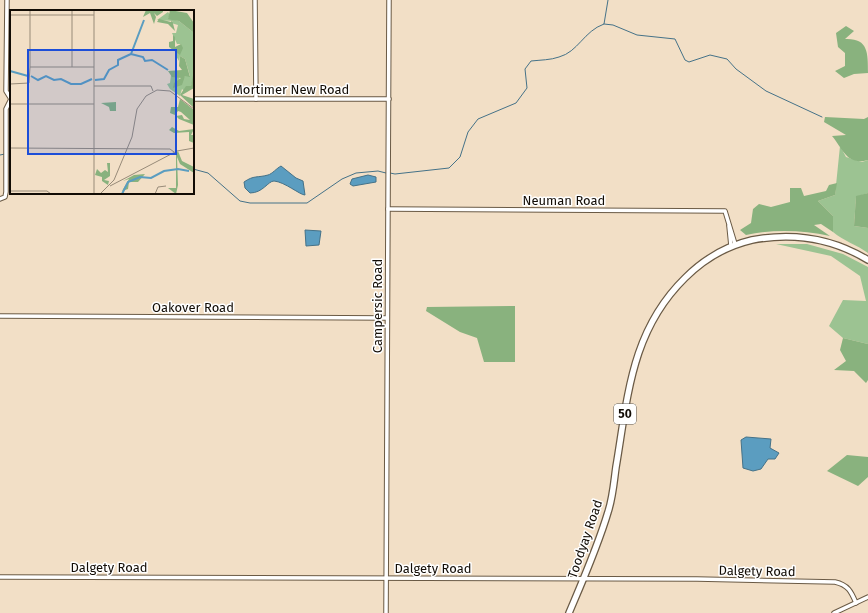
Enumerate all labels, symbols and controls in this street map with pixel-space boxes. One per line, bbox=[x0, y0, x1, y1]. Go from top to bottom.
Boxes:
inset map bbox=[10, 10, 194, 194]
street label: Mortimer New Road bbox=[233, 82, 349, 97]
street label: Neuman Road bbox=[523, 193, 605, 208]
street label: Campersic Road bbox=[370, 259, 385, 353]
street label: Oakover Road bbox=[152, 300, 234, 315]
road number: 50 bbox=[614, 404, 636, 424]
street label: Toodyay Road bbox=[565, 498, 605, 580]
street label: Dalgety Road bbox=[70, 560, 148, 575]
street label: Dalgety Road bbox=[394, 561, 472, 576]
street label: Dalgety Road bbox=[718, 563, 796, 579]

